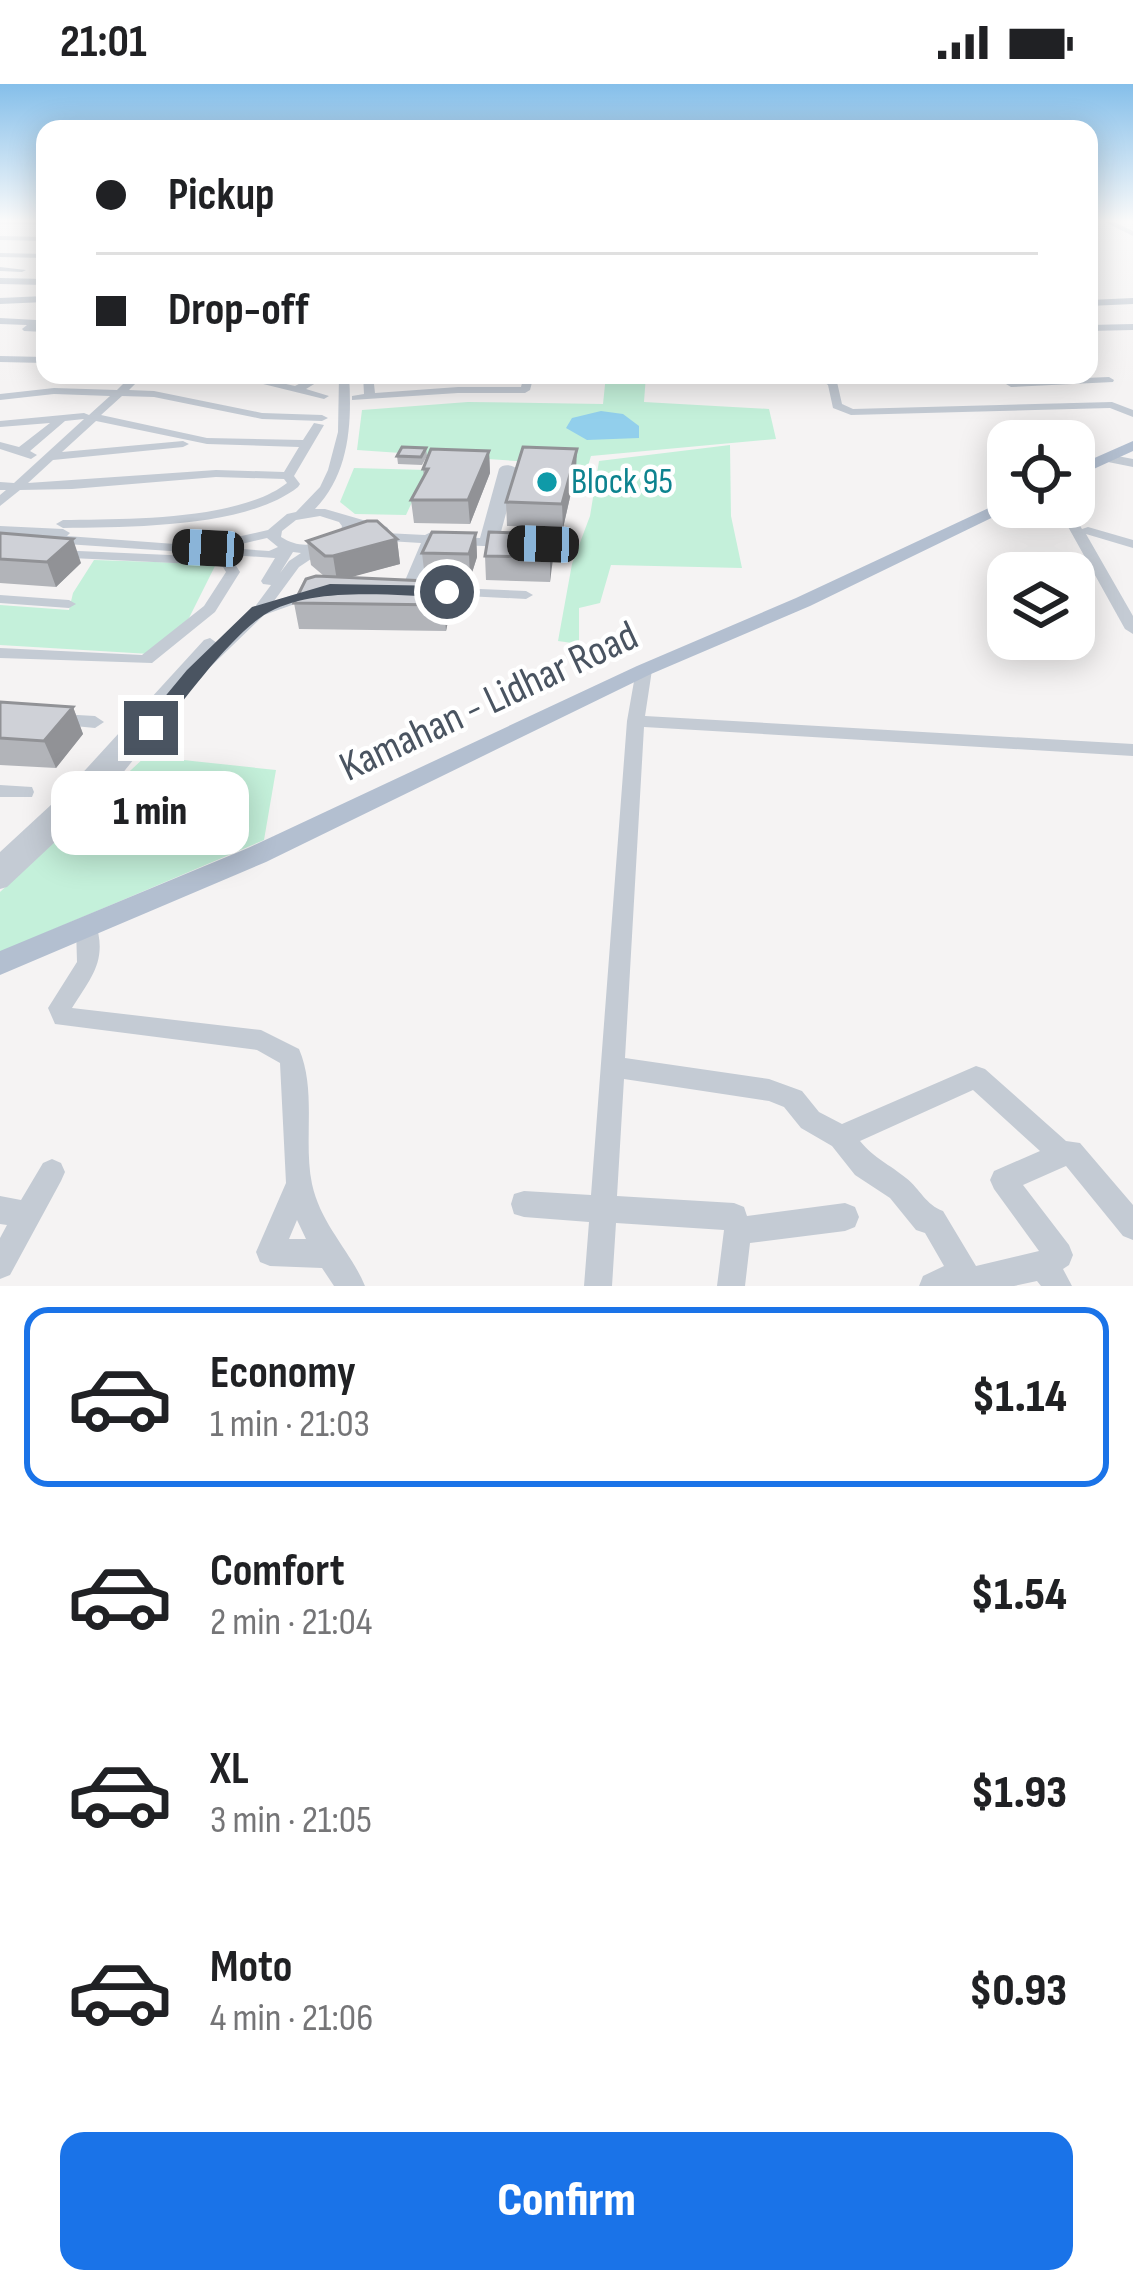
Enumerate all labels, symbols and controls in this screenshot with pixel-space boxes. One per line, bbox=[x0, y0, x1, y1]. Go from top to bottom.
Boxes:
text: 21:01 bbox=[60, 15, 147, 70]
text: Pickup bbox=[168, 168, 275, 223]
text: Drop-off bbox=[168, 283, 309, 338]
map controls bbox=[987, 420, 1095, 660]
button: locate bbox=[987, 420, 1095, 528]
place label: Block 95 bbox=[571, 461, 673, 504]
marker: Block 95 bbox=[534, 469, 560, 495]
car bbox=[506, 525, 580, 563]
car bbox=[171, 528, 245, 568]
button: layers bbox=[987, 552, 1095, 660]
route start bbox=[420, 565, 474, 619]
street label: Kamahan - Lidhar Road bbox=[332, 611, 646, 793]
route end bbox=[124, 701, 178, 755]
callout: 1 min bbox=[52, 770, 250, 854]
text: 1 min bbox=[113, 789, 187, 836]
icon: car bbox=[66, 1343, 174, 1451]
text: Economy bbox=[210, 1346, 356, 1401]
text: $1.14 bbox=[972, 1370, 1067, 1425]
text: 1 min · 21:03 bbox=[210, 1401, 370, 1448]
icon: car bbox=[66, 1541, 174, 1649]
text: Comfort bbox=[210, 1544, 345, 1599]
text: $1.54 bbox=[971, 1568, 1067, 1623]
text: 2 min · 21:04 bbox=[210, 1599, 372, 1646]
icon: car bbox=[66, 1739, 174, 1847]
text: XL bbox=[210, 1742, 249, 1797]
text: $1.93 bbox=[971, 1766, 1067, 1821]
text: 3 min · 21:05 bbox=[210, 1797, 372, 1844]
icon: car bbox=[66, 1937, 174, 2045]
text: Moto bbox=[210, 1940, 292, 1995]
text: $0.93 bbox=[969, 1964, 1067, 2019]
text: 4 min · 21:06 bbox=[210, 1995, 373, 2042]
button: Confirm bbox=[60, 2132, 1073, 2270]

